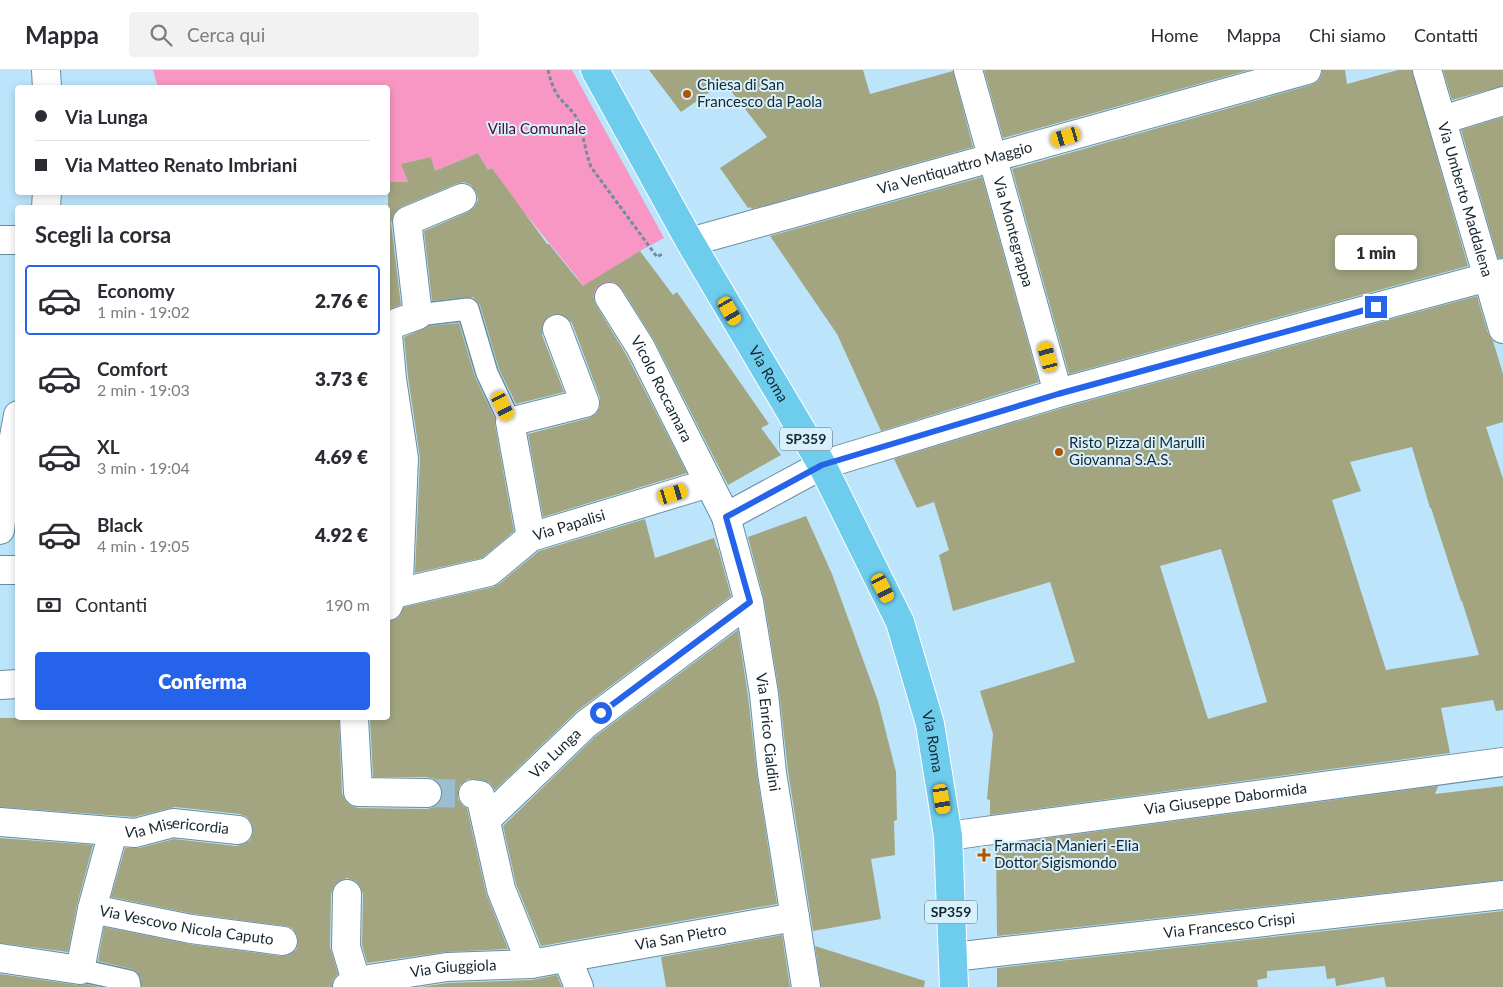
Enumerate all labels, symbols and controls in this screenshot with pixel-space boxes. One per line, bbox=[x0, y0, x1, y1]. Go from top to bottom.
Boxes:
search box bbox=[129, 12, 479, 57]
text: Mappa bbox=[25, 20, 99, 49]
icon: search bbox=[147, 21, 175, 49]
text: Cerca qui bbox=[187, 23, 265, 46]
text: Home bbox=[1150, 24, 1198, 46]
text: Mappa bbox=[1226, 24, 1281, 46]
text: Chi siamo bbox=[1309, 24, 1386, 46]
text: Contatti bbox=[1414, 24, 1478, 46]
place label: Chiesa di San Francesco da Paola bbox=[697, 75, 822, 110]
marker: Chiesa di San Francesco da Paola bbox=[681, 88, 693, 100]
text: Via Lunga bbox=[65, 105, 148, 128]
park label: Villa Comunale bbox=[488, 119, 586, 137]
street label: Via Umberto Maddalena bbox=[1435, 120, 1497, 279]
car bbox=[1049, 126, 1082, 148]
street label: Via Ventiquattro Maggio bbox=[875, 137, 1034, 197]
text: Via Matteo Renato Imbriani bbox=[65, 153, 297, 176]
street label: Via Montegrappa bbox=[990, 174, 1038, 289]
text: Scegli la corsa bbox=[35, 221, 171, 248]
callout: 1 min bbox=[1335, 234, 1417, 270]
text: 1 min bbox=[1356, 243, 1396, 262]
icon: car bbox=[37, 278, 82, 323]
text: Economy bbox=[97, 279, 175, 302]
text: 2.76 € bbox=[315, 289, 368, 312]
car bbox=[716, 294, 743, 328]
route end bbox=[1365, 296, 1387, 318]
text: 1 min · 19:02 bbox=[97, 302, 190, 321]
street label: Vicolo Roccamara bbox=[627, 332, 697, 445]
car bbox=[1036, 341, 1059, 373]
street label: Via Roma bbox=[745, 342, 793, 405]
icon: car bbox=[37, 356, 82, 401]
text: Comfort bbox=[97, 357, 168, 380]
text: 3.73 € bbox=[315, 367, 368, 390]
text: 2 min · 19:03 bbox=[97, 380, 190, 399]
car bbox=[489, 389, 516, 423]
road number: SP359 bbox=[780, 428, 832, 450]
place label: Risto Pizza di Marulli Giovanna S.A.S. bbox=[1069, 433, 1205, 468]
icon: car bbox=[37, 434, 82, 479]
text: XL bbox=[97, 435, 120, 458]
text: 4.69 € bbox=[315, 445, 368, 468]
marker: Risto Pizza di Marulli Giovanna S.A.S. bbox=[1053, 446, 1065, 458]
text: 3 min · 19:04 bbox=[97, 458, 190, 477]
car bbox=[656, 482, 689, 506]
street label: Via Papalisi bbox=[531, 505, 607, 544]
icon: car bbox=[37, 512, 82, 557]
text: Black bbox=[97, 513, 143, 536]
text: 4.92 € bbox=[315, 523, 368, 546]
text: 4 min · 19:05 bbox=[97, 536, 190, 555]
car bbox=[869, 571, 896, 605]
icon: cash bbox=[35, 591, 63, 619]
text: Contanti bbox=[75, 593, 147, 616]
text: 190 m bbox=[325, 595, 370, 614]
button: Conferma bbox=[35, 652, 370, 710]
street label: Via Enrico Cialdini bbox=[753, 671, 785, 792]
route start bbox=[590, 702, 612, 724]
street label: Via Roma bbox=[919, 708, 948, 774]
street label: Via Lunga bbox=[525, 724, 584, 782]
street label: Via Giuseppe Dabormida bbox=[1143, 778, 1308, 818]
car bbox=[932, 783, 951, 815]
street label: Via Misericordia bbox=[124, 813, 230, 841]
place label: Farmacia Manieri -Elia Dottor Sigismondo bbox=[994, 836, 1139, 871]
marker: Farmacia Manieri -Elia Dottor Sigismondo bbox=[978, 849, 990, 861]
road number: SP359 bbox=[925, 900, 977, 924]
street label: Via Vescovo Nicola Caputo bbox=[98, 901, 275, 948]
street label: Via Francesco Crispi bbox=[1162, 908, 1296, 941]
street label: Via San Pietro bbox=[634, 919, 728, 953]
street label: Via Giuggiola bbox=[409, 955, 497, 981]

